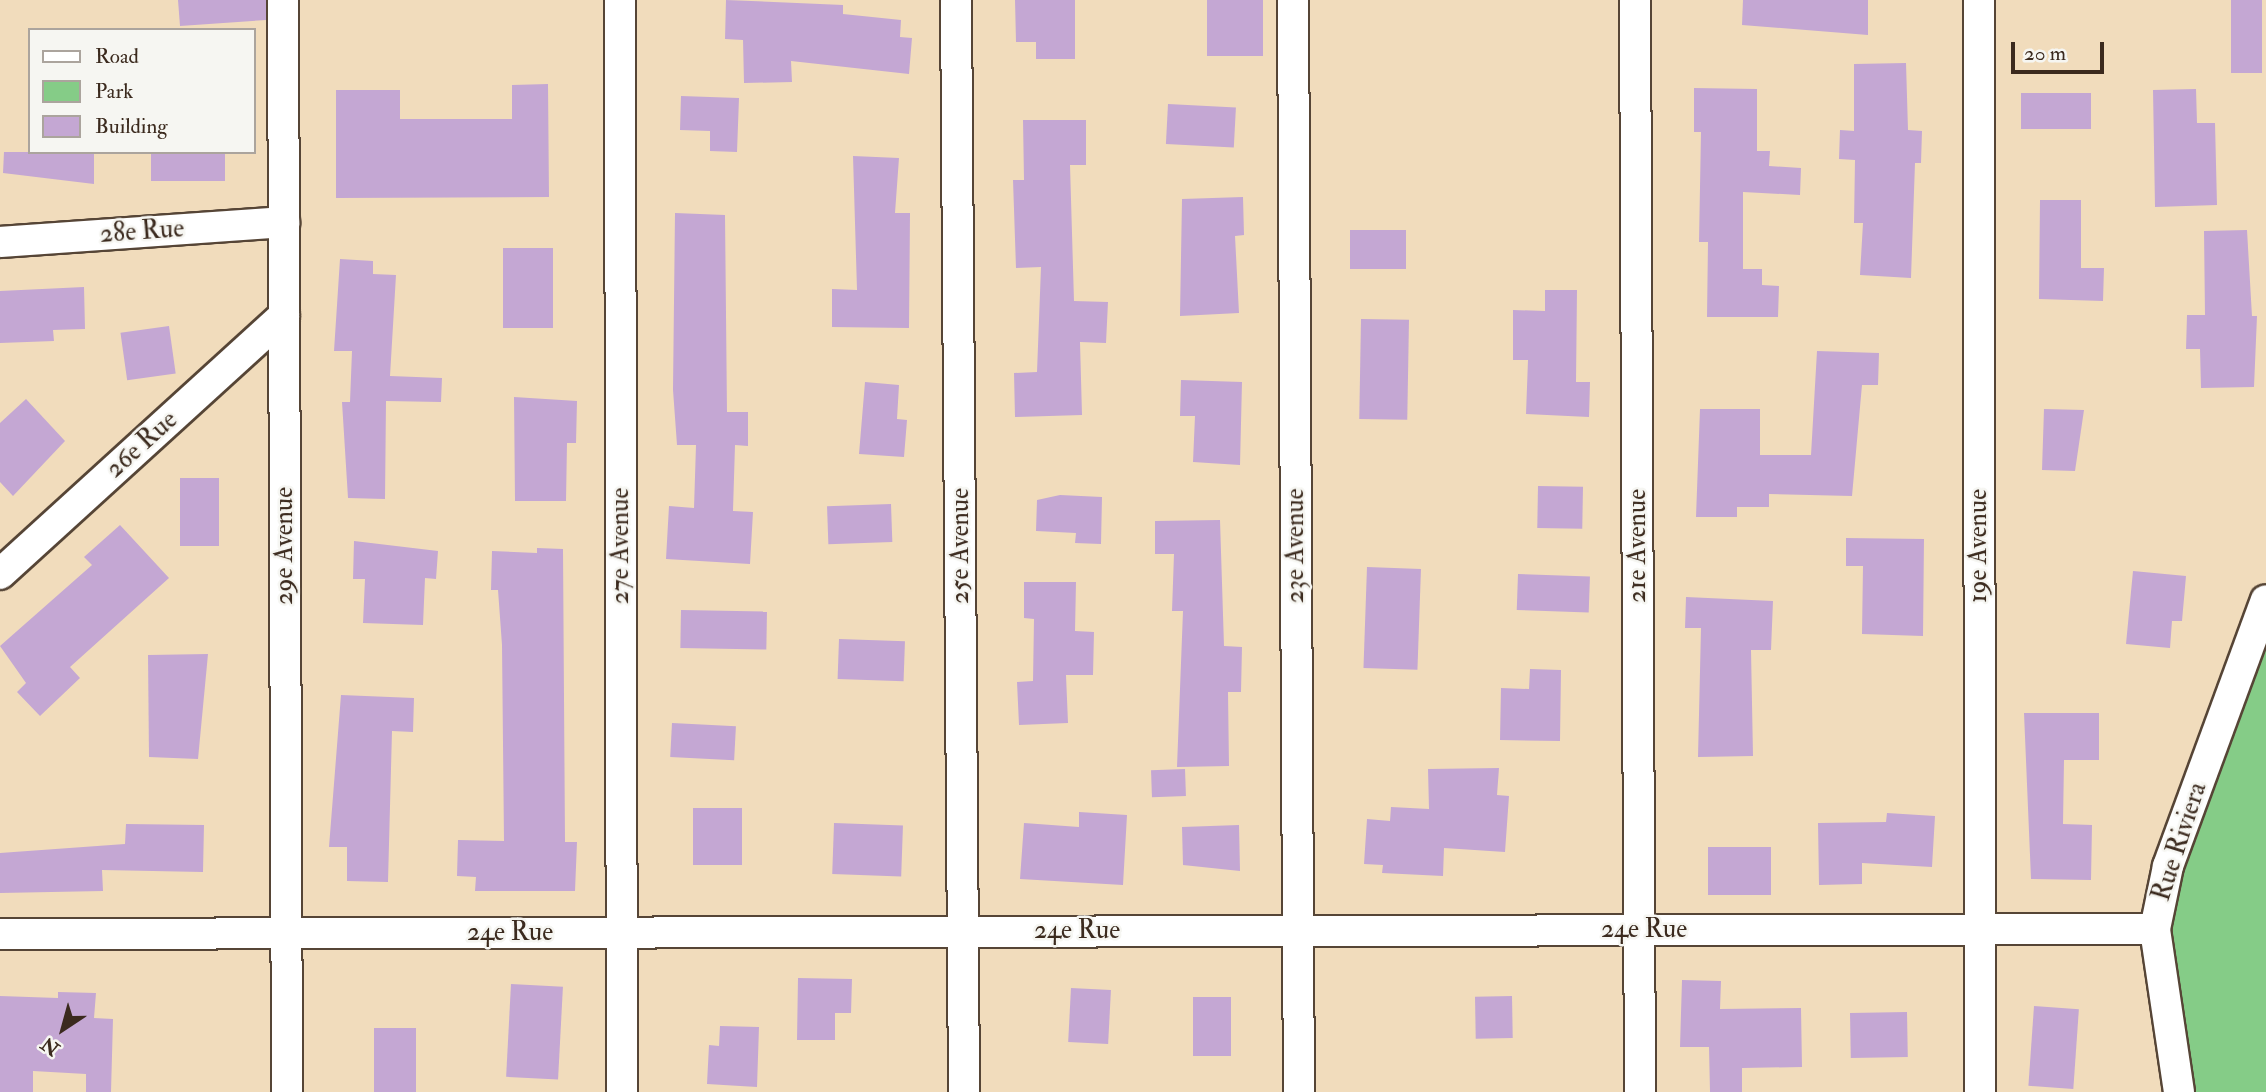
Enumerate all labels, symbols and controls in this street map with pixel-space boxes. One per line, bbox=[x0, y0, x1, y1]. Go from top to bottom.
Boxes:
legend bbox=[28, 28, 256, 154]
scale bar bbox=[2014, 28, 2107, 72]
text: 20 m bbox=[2024, 40, 2066, 67]
text: Road bbox=[95, 43, 139, 70]
text: Park bbox=[95, 78, 133, 105]
text: Building bbox=[95, 113, 168, 140]
street label: 28e Rue bbox=[99, 213, 185, 251]
street label: 26e Rue bbox=[100, 405, 184, 485]
street label: 29e Avenue bbox=[269, 487, 301, 605]
street label: 27e Avenue bbox=[605, 488, 637, 604]
street label: 25e Avenue bbox=[945, 488, 977, 604]
street label: 23e Avenue bbox=[1280, 489, 1312, 603]
street label: 21e Avenue bbox=[1622, 489, 1654, 603]
street label: 19e Avenue bbox=[1963, 489, 1995, 603]
street label: Rue Riviera bbox=[2146, 779, 2214, 905]
street label: 24e Rue bbox=[1601, 914, 1687, 946]
street label: 24e Rue bbox=[1034, 915, 1120, 947]
street label: 24e Rue bbox=[467, 917, 553, 949]
north arrow bbox=[28, 994, 98, 1064]
text: N bbox=[37, 1031, 65, 1061]

